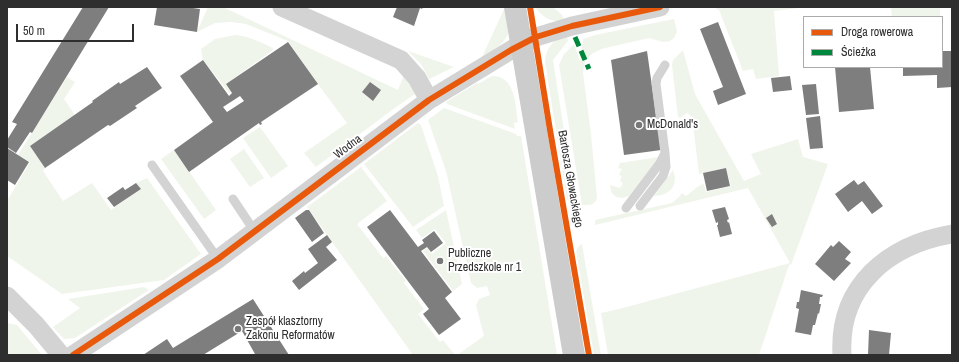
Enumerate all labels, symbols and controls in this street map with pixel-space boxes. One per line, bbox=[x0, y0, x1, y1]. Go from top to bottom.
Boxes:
scale bar bbox=[18, 16, 136, 42]
legend bbox=[803, 16, 943, 68]
text: 50 m bbox=[23, 23, 45, 39]
text: Droga rowerowa bbox=[841, 24, 913, 40]
text: Ścieżka bbox=[841, 44, 876, 60]
place label: McDonald's bbox=[647, 118, 698, 132]
marker: McDonald's bbox=[634, 120, 644, 130]
street label: Bartosza Głowackiego bbox=[554, 129, 586, 229]
street label: Wodna bbox=[331, 132, 365, 162]
place label: Publiczne Przedszkole nr 1 bbox=[448, 247, 521, 275]
marker: Publiczne Przedszkole nr 1 bbox=[435, 256, 445, 266]
place label: Zespół klasztorny Zakonu Reformatów bbox=[246, 315, 335, 343]
marker: Zespół klasztorny Zakonu Reformatów bbox=[233, 324, 243, 334]

